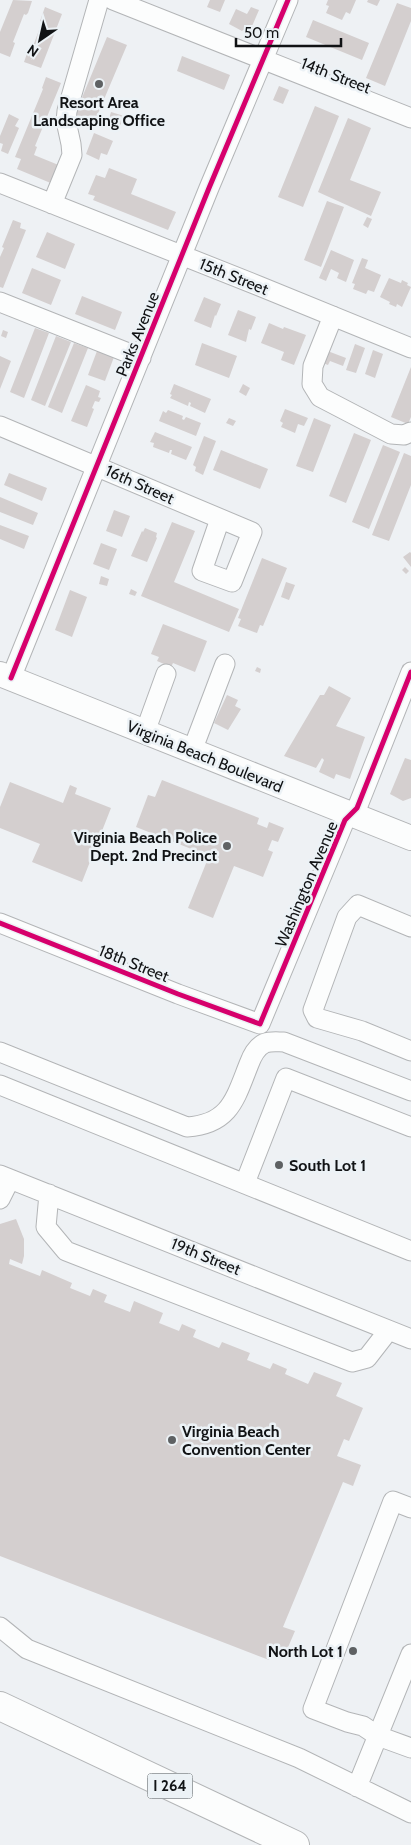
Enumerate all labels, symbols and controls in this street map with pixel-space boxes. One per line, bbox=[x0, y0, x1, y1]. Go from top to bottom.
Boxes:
north arrow bbox=[15, 15, 65, 65]
scale bar bbox=[236, 15, 341, 47]
text: 50 m bbox=[244, 24, 279, 42]
text: N bbox=[24, 41, 42, 61]
street label: 14th Street bbox=[298, 53, 374, 98]
marker: Resort Area Landscaping Office bbox=[93, 78, 105, 90]
place label: Resort Area Landscaping Office bbox=[33, 93, 165, 130]
street label: 15th Street bbox=[197, 254, 272, 299]
street label: Parks Avenue bbox=[112, 289, 163, 379]
street label: 16th Street bbox=[103, 461, 178, 508]
street label: Virginia Beach Boulevard bbox=[124, 716, 286, 797]
street label: Washington Avenue bbox=[271, 818, 342, 950]
place label: Virginia Beach Police Dept. 2nd Precinct bbox=[74, 828, 217, 865]
marker: Virginia Beach Police Dept. 2nd Precinct bbox=[221, 840, 233, 852]
street label: 18th Street bbox=[96, 941, 172, 986]
place label: South Lot 1 bbox=[289, 1156, 366, 1175]
marker: South Lot 1 bbox=[273, 1159, 285, 1171]
street label: 19th Street bbox=[168, 1234, 244, 1279]
place label: Virginia Beach Convention Center bbox=[182, 1422, 311, 1459]
marker: Virginia Beach Convention Center bbox=[166, 1434, 178, 1446]
place label: North Lot 1 bbox=[268, 1642, 343, 1661]
marker: North Lot 1 bbox=[347, 1645, 359, 1657]
road number: I 264 bbox=[148, 1774, 192, 1798]

